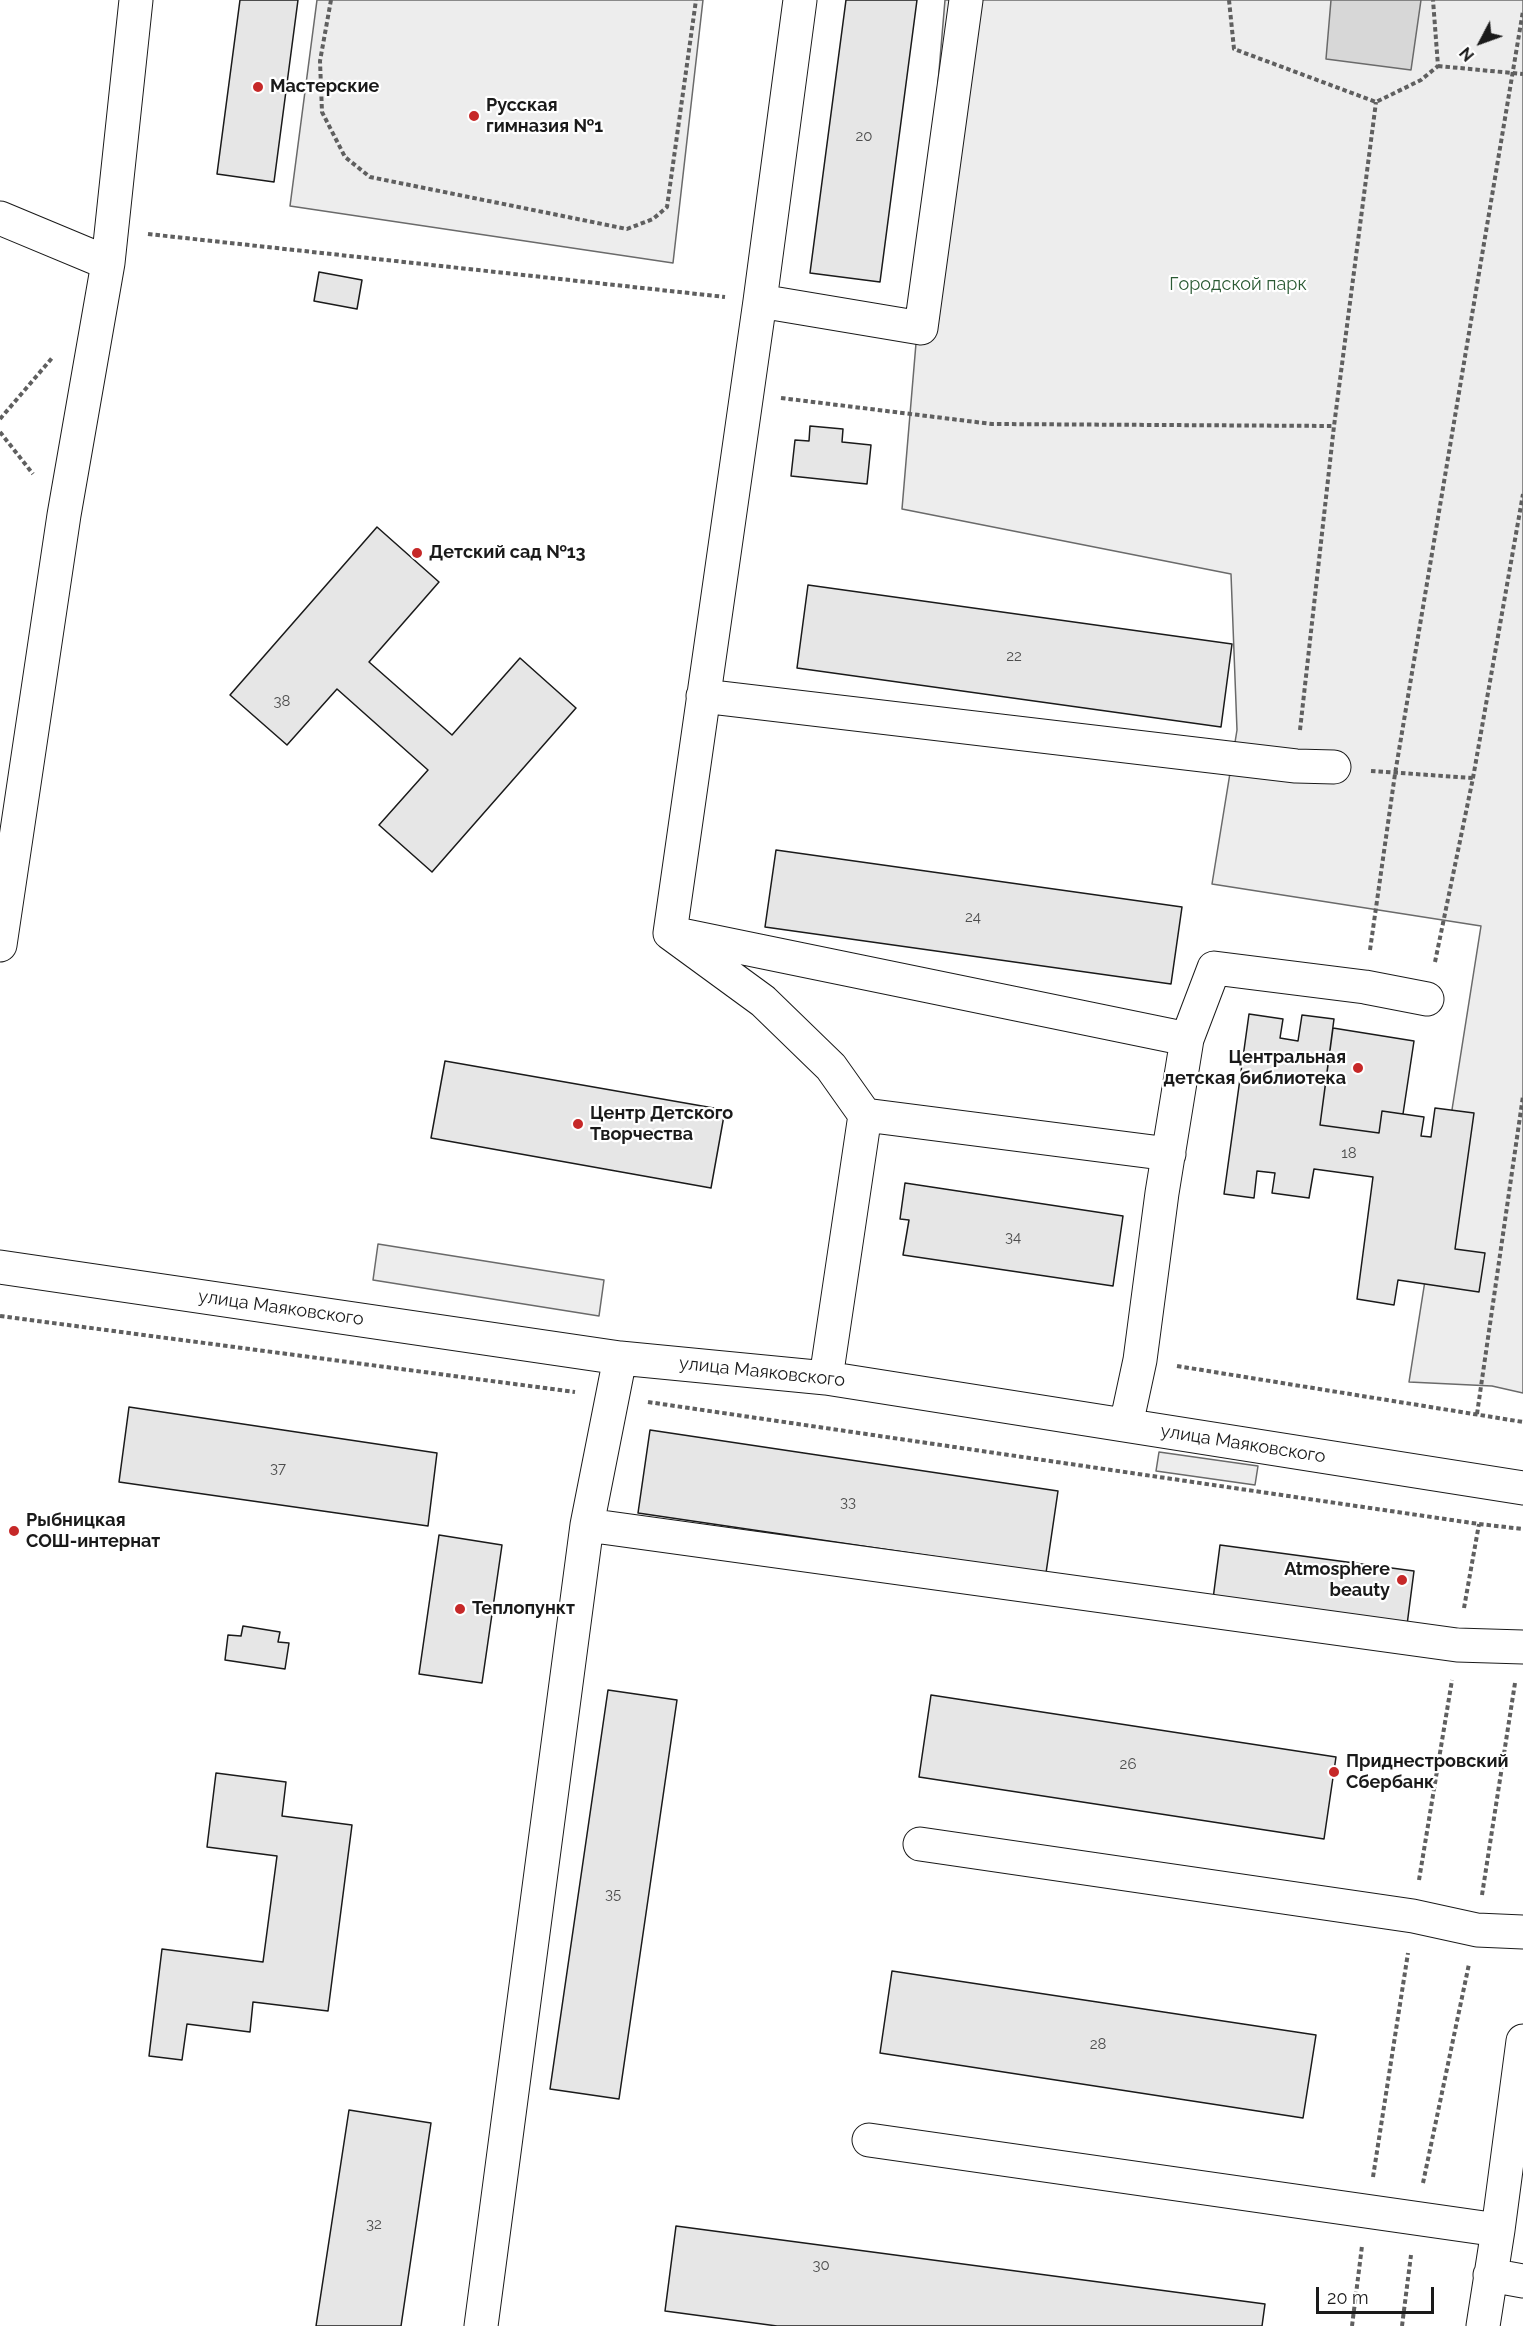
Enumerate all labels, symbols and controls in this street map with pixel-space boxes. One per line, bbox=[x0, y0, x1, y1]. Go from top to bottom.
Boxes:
north arrow bbox=[1451, 12, 1511, 72]
text: N bbox=[1456, 43, 1478, 65]
place label: Мастерские bbox=[270, 76, 379, 98]
marker: Мастерские bbox=[251, 80, 265, 94]
place label: Русская гимназия №1 bbox=[486, 95, 603, 138]
marker: Русская гимназия №1 bbox=[467, 109, 481, 123]
house number: 20 bbox=[856, 127, 872, 145]
park label: Городской парк bbox=[1169, 274, 1307, 296]
place label: Детский сад №13 bbox=[429, 542, 586, 564]
marker: Детский сад №13 bbox=[410, 546, 424, 560]
house number: 22 bbox=[1006, 647, 1022, 665]
house number: 38 bbox=[274, 692, 290, 710]
house number: 24 bbox=[965, 908, 981, 926]
place label: Центральная детская библиотека bbox=[1164, 1047, 1346, 1090]
marker: Центральная детская библиотека bbox=[1351, 1061, 1365, 1075]
place label: Центр Детского Творчества bbox=[590, 1103, 733, 1146]
marker: Центр Детского Творчества bbox=[571, 1117, 585, 1131]
house number: 18 bbox=[1341, 1144, 1357, 1162]
house number: 34 bbox=[1005, 1228, 1021, 1246]
street label: улица Маяковского bbox=[197, 1286, 365, 1330]
street label: улица Маяковского bbox=[678, 1353, 846, 1391]
street label: улица Маяковского bbox=[1159, 1420, 1327, 1468]
house number: 37 bbox=[270, 1459, 286, 1477]
house number: 33 bbox=[840, 1493, 856, 1511]
place label: Рыбницкая СОШ-интернат bbox=[26, 1510, 160, 1552]
marker: Рыбницкая СОШ-интернат bbox=[7, 1524, 21, 1538]
place label: Atmosphere beauty bbox=[1284, 1559, 1390, 1602]
marker: Atmosphere beauty bbox=[1395, 1573, 1409, 1587]
place label: Теплопункт bbox=[472, 1598, 575, 1620]
marker: Теплопункт bbox=[453, 1602, 467, 1616]
place label: Приднестровский Сбербанк bbox=[1346, 1751, 1509, 1794]
house number: 26 bbox=[1120, 1755, 1136, 1773]
marker: Приднестровский Сбербанк bbox=[1327, 1765, 1341, 1779]
house number: 35 bbox=[605, 1885, 621, 1903]
house number: 28 bbox=[1090, 2035, 1106, 2053]
house number: 32 bbox=[366, 2215, 382, 2233]
house number: 30 bbox=[812, 2256, 830, 2274]
scale bar bbox=[1319, 2275, 1438, 2313]
text: 20 m bbox=[1327, 2287, 1369, 2308]

